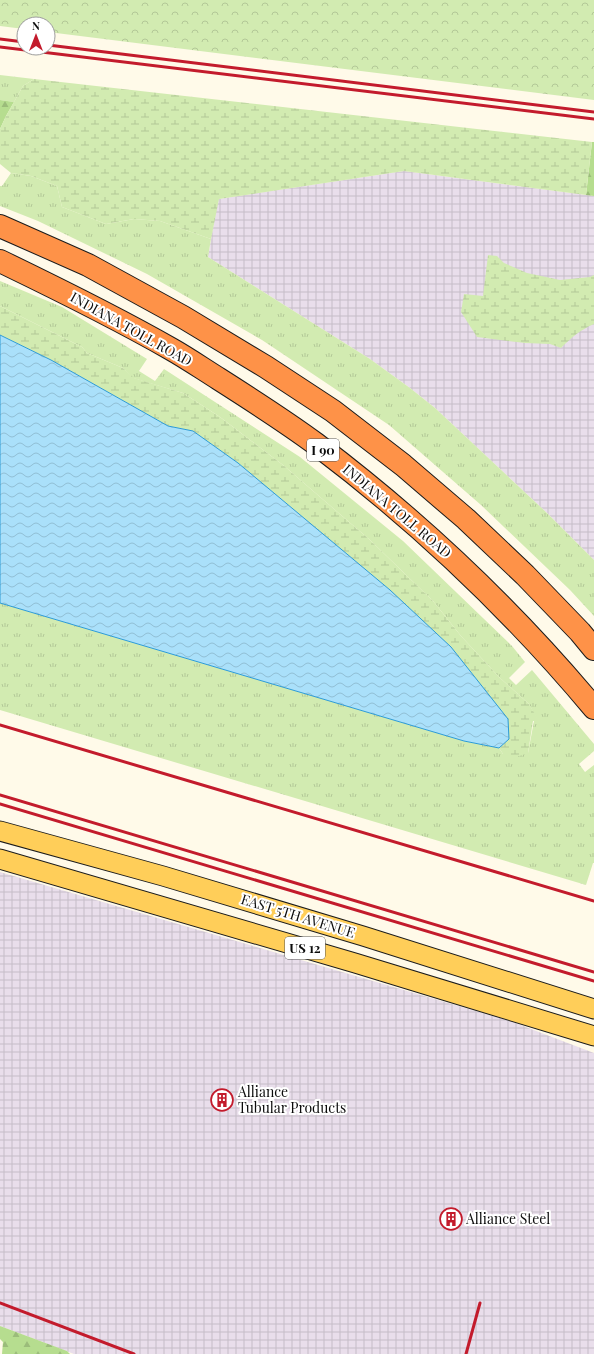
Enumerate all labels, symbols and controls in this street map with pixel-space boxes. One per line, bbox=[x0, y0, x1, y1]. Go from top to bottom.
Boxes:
north arrow bbox=[16, 16, 56, 56]
text: N bbox=[32, 18, 40, 33]
street label: INDIANA TOLL ROAD bbox=[67, 287, 196, 370]
road number: I 90 bbox=[307, 439, 339, 461]
street label: INDIANA TOLL ROAD bbox=[339, 459, 456, 562]
street label: EAST 5TH AVENUE bbox=[239, 889, 357, 942]
road number: US 12 bbox=[285, 937, 325, 959]
place label: Alliance Tubular Products bbox=[237, 1082, 346, 1117]
building icon: Alliance Tubular Products bbox=[209, 1087, 235, 1113]
building icon: Alliance Steel bbox=[438, 1206, 464, 1232]
place label: Alliance Steel bbox=[465, 1209, 550, 1228]

